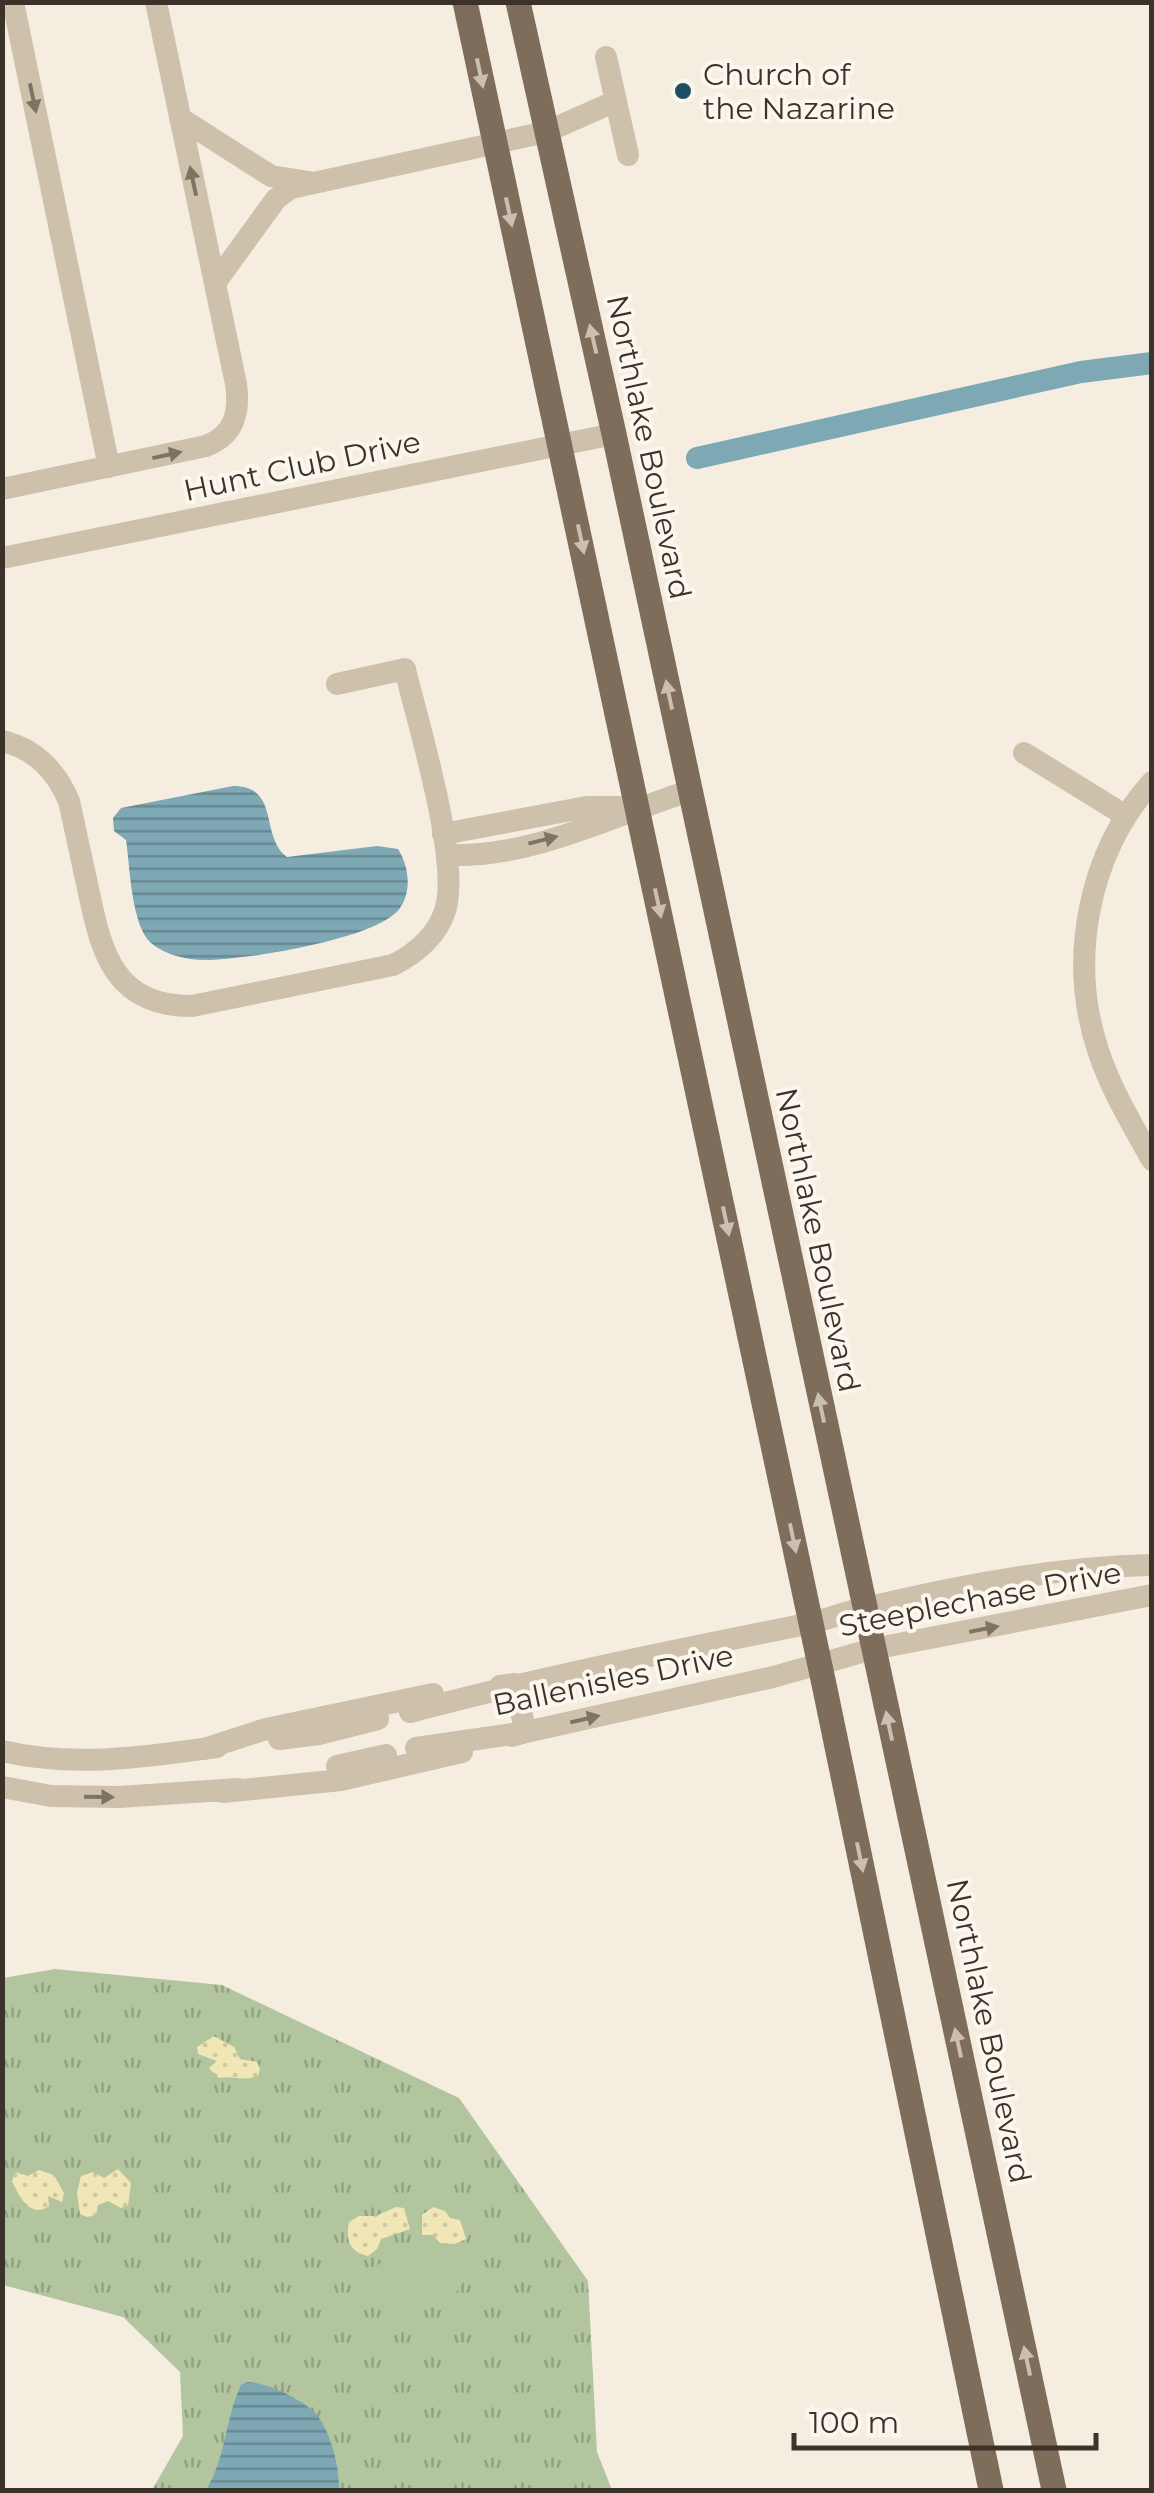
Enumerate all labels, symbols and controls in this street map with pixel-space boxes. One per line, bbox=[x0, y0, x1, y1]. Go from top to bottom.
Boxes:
place label: Church of the Nazarine bbox=[703, 56, 895, 127]
one-way arrow bbox=[472, 58, 488, 89]
marker: Church of the Nazarine bbox=[672, 80, 694, 102]
one-way arrow bbox=[25, 83, 41, 114]
one-way arrow bbox=[185, 166, 201, 197]
one-way arrow bbox=[502, 196, 518, 227]
street label: Northlake Boulevard bbox=[599, 292, 699, 602]
one-way arrow bbox=[584, 323, 600, 354]
street label: Hunt Club Drive bbox=[180, 423, 424, 509]
one-way arrow bbox=[151, 447, 182, 463]
one-way arrow bbox=[574, 524, 589, 555]
one-way arrow bbox=[661, 679, 677, 710]
one-way arrow bbox=[528, 832, 559, 847]
one-way arrow bbox=[651, 888, 666, 919]
street label: Northlake Boulevard bbox=[768, 1085, 868, 1395]
one-way arrow bbox=[718, 1205, 734, 1236]
one-way arrow bbox=[813, 1392, 828, 1423]
one-way arrow bbox=[786, 1523, 802, 1554]
street label: Steeplechase Drive bbox=[836, 1553, 1124, 1645]
one-way arrow bbox=[968, 1620, 999, 1636]
street label: Ballenisles Drive bbox=[489, 1636, 737, 1724]
one-way arrow bbox=[881, 1710, 896, 1741]
one-way arrow bbox=[570, 1711, 601, 1726]
one-way arrow bbox=[84, 1789, 116, 1805]
one-way arrow bbox=[853, 1841, 868, 1872]
street label: Northlake Boulevard bbox=[939, 1876, 1039, 2186]
one-way arrow bbox=[950, 2027, 965, 2058]
one-way arrow bbox=[1019, 2345, 1034, 2376]
scale bar bbox=[794, 2388, 1096, 2450]
text: 100 m bbox=[809, 2404, 899, 2441]

